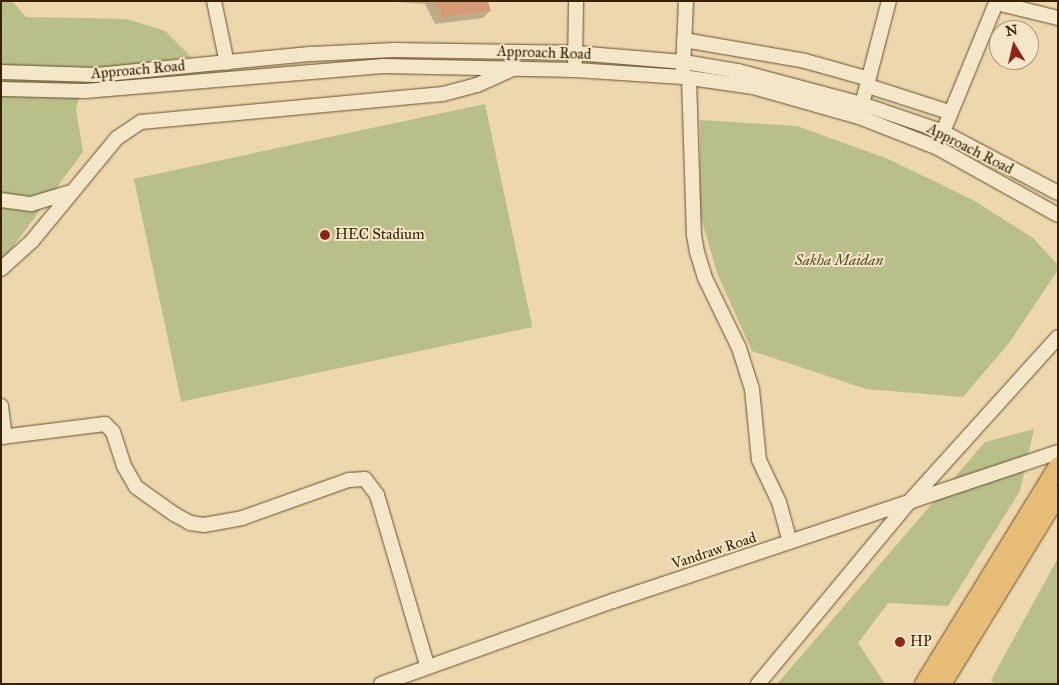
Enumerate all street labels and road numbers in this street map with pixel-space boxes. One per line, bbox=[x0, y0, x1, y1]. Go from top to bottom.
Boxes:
street label: Approach Road bbox=[496, 42, 592, 64]
street label: Approach Road bbox=[90, 57, 186, 83]
street label: Approach Road bbox=[924, 120, 1016, 178]
street label: Vandraw Road bbox=[669, 529, 759, 573]

